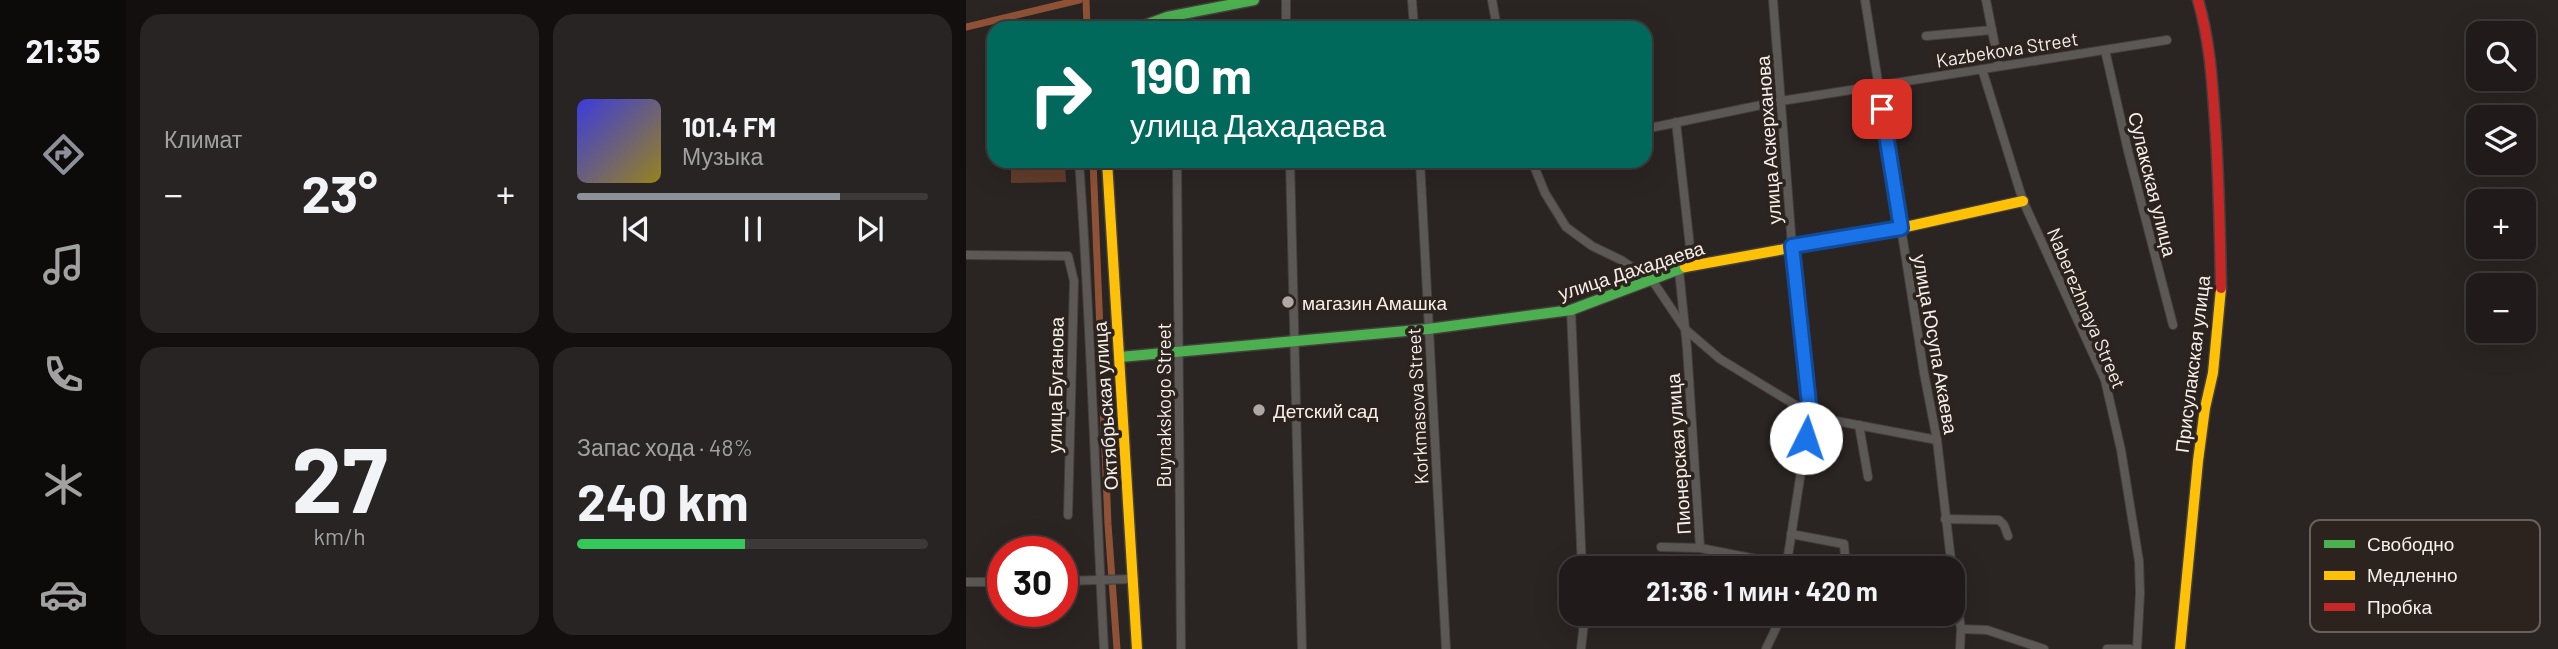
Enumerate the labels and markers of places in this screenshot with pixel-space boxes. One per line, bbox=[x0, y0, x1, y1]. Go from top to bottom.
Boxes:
pin bbox=[1852, 79, 1912, 139]
place label: магазин Амашка bbox=[1302, 291, 1447, 314]
marker: магазин Амашка bbox=[1280, 294, 1296, 310]
place label: Детский сад bbox=[1273, 399, 1378, 422]
marker: Детский сад bbox=[1251, 402, 1267, 418]

